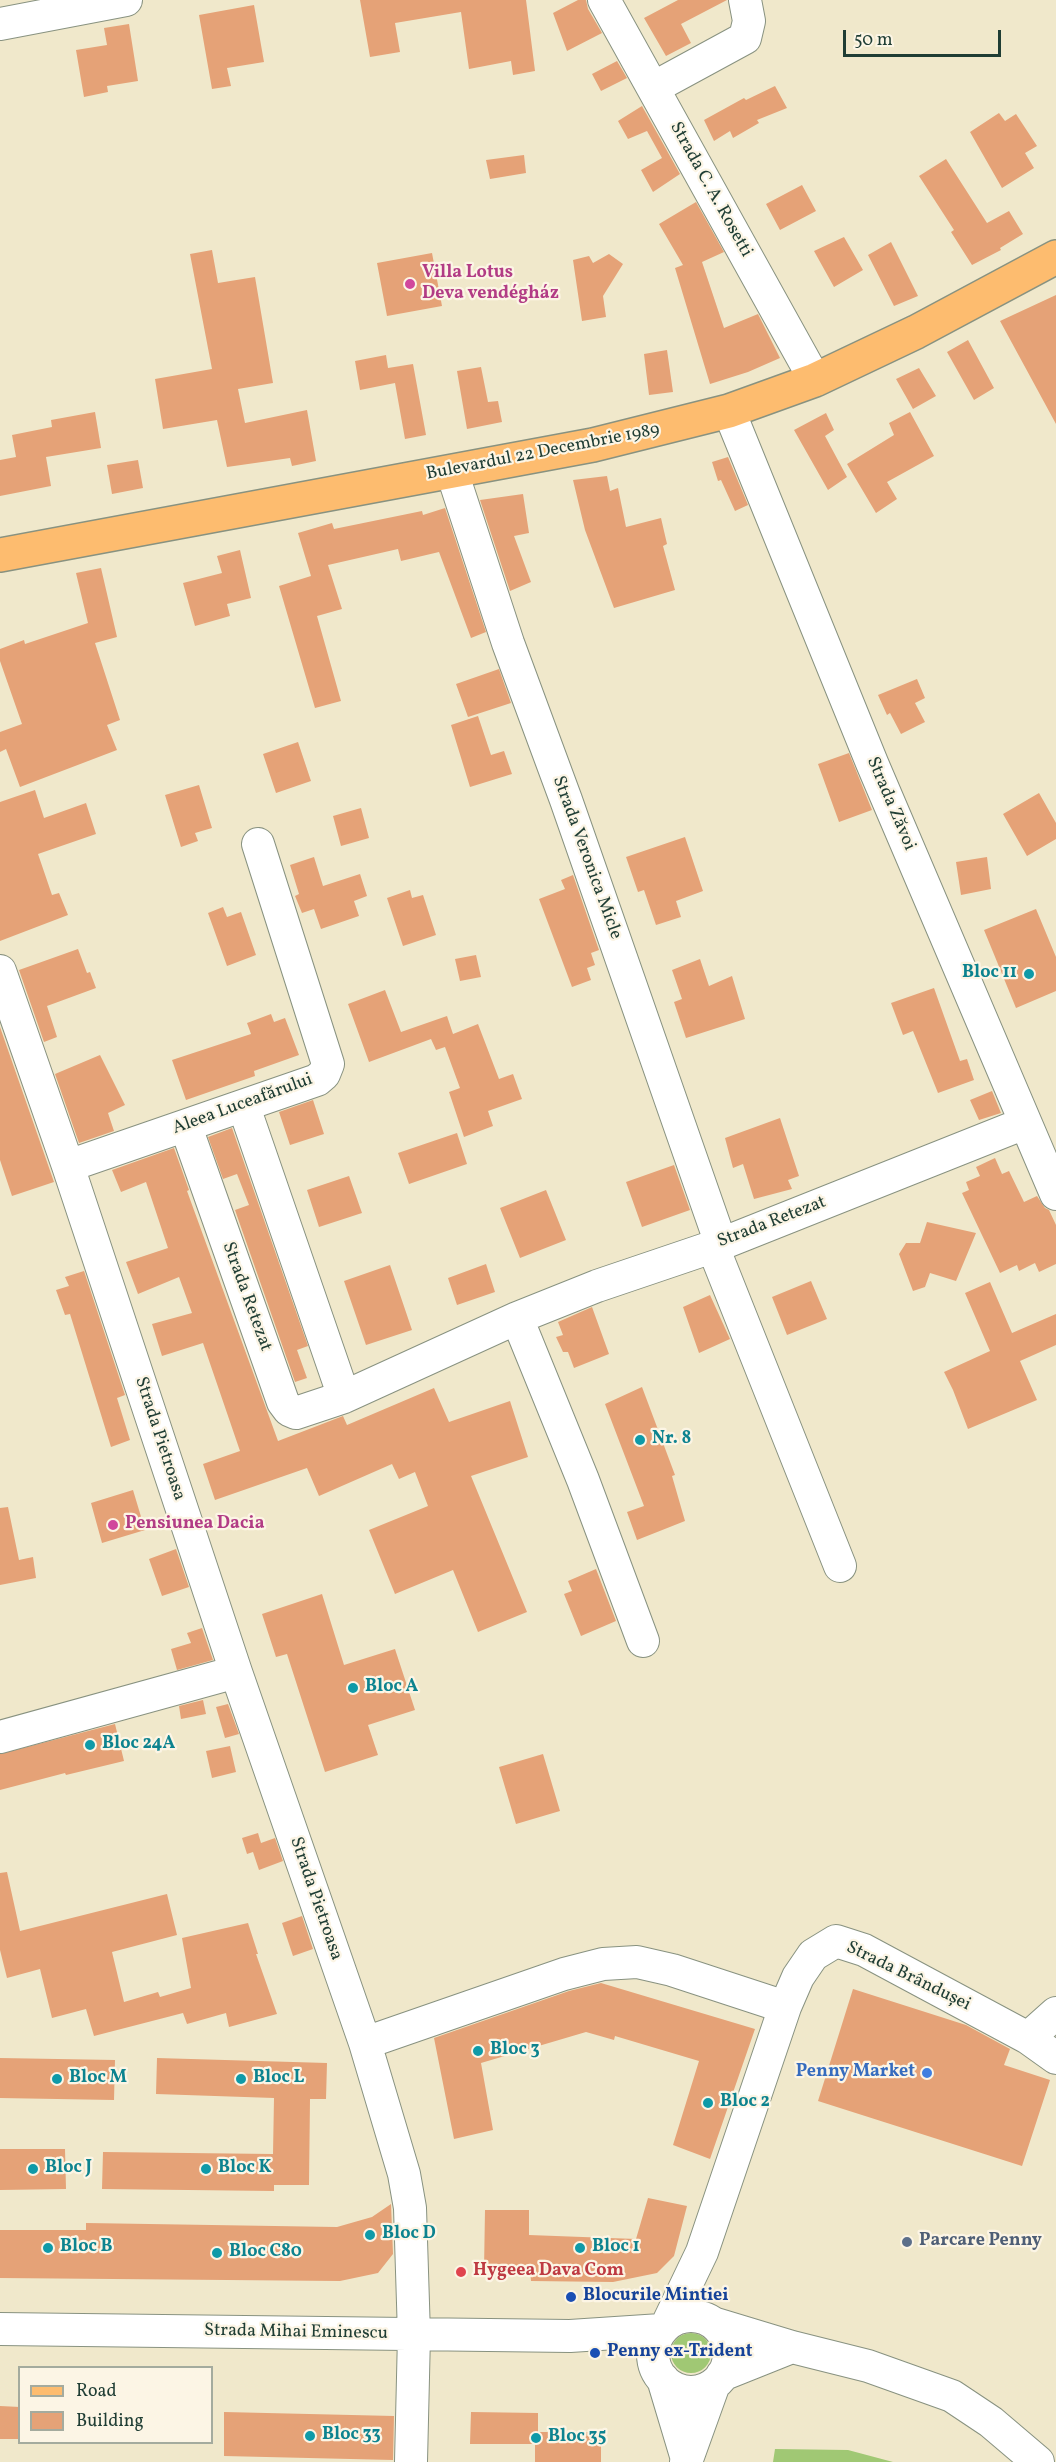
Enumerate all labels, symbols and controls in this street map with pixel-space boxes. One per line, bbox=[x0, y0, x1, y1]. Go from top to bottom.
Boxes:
scale bar bbox=[846, 18, 1004, 56]
text: 50 m bbox=[854, 28, 893, 53]
street label: Strada C. A. Rosetti bbox=[664, 119, 756, 261]
place label: Villa Lotus Deva vendégház bbox=[422, 263, 559, 306]
marker: Villa Lotus Deva vendégház bbox=[403, 277, 417, 291]
street label: Bulevardul 22 Decembrie 1989 bbox=[424, 420, 662, 486]
street label: Strada Zăvoi bbox=[861, 754, 919, 854]
street label: Strada Veronica Micle bbox=[546, 773, 626, 943]
place label: Bloc 11 bbox=[962, 963, 1017, 985]
marker: Bloc 11 bbox=[1022, 967, 1036, 981]
street label: Aleea Luceafărului bbox=[170, 1070, 316, 1140]
street label: Strada Retezat bbox=[715, 1192, 829, 1254]
street label: Strada Retezat bbox=[216, 1239, 276, 1355]
street label: Strada Pietroasa bbox=[129, 1374, 189, 1504]
place label: Nr. 8 bbox=[652, 1429, 691, 1451]
marker: Nr. 8 bbox=[633, 1433, 647, 1447]
place label: Pensiunea Dacia bbox=[125, 1514, 264, 1536]
marker: Pensiunea Dacia bbox=[106, 1518, 120, 1532]
place label: Bloc A bbox=[365, 1677, 418, 1699]
marker: Bloc A bbox=[346, 1681, 360, 1695]
place label: Bloc 24A bbox=[102, 1734, 175, 1756]
marker: Bloc 24A bbox=[83, 1738, 97, 1752]
street label: Strada Pietroasa bbox=[284, 1835, 346, 1963]
street label: Strada Brândușei bbox=[842, 1938, 974, 2016]
place label: Bloc 3 bbox=[490, 2040, 540, 2062]
marker: Bloc 3 bbox=[471, 2044, 485, 2058]
place label: Penny Market bbox=[796, 2062, 915, 2084]
marker: Penny Market bbox=[920, 2066, 934, 2080]
place label: Bloc M bbox=[69, 2068, 127, 2090]
place label: Bloc L bbox=[253, 2068, 304, 2090]
marker: Bloc M bbox=[50, 2072, 64, 2086]
marker: Bloc L bbox=[234, 2072, 248, 2086]
place label: Bloc 2 bbox=[720, 2092, 770, 2114]
marker: Bloc 2 bbox=[701, 2096, 715, 2110]
place label: Bloc J bbox=[45, 2158, 92, 2180]
place label: Bloc K bbox=[218, 2158, 271, 2180]
marker: Bloc J bbox=[26, 2162, 40, 2176]
marker: Bloc K bbox=[199, 2162, 213, 2176]
place label: Bloc D bbox=[382, 2224, 436, 2246]
marker: Bloc D bbox=[363, 2228, 377, 2242]
place label: Parcare Penny bbox=[919, 2231, 1042, 2253]
marker: Parcare Penny bbox=[900, 2235, 914, 2249]
place label: Bloc B bbox=[60, 2237, 113, 2259]
place label: Bloc 1 bbox=[592, 2237, 640, 2259]
marker: Bloc B bbox=[41, 2241, 55, 2255]
marker: Bloc 1 bbox=[573, 2241, 587, 2255]
place label: Bloc C80 bbox=[229, 2242, 302, 2264]
marker: Bloc C80 bbox=[210, 2246, 224, 2260]
place label: Hygeea Dava Com bbox=[473, 2261, 624, 2283]
marker: Hygeea Dava Com bbox=[454, 2265, 468, 2279]
place label: Blocurile Mintiei bbox=[583, 2286, 729, 2308]
marker: Blocurile Mintiei bbox=[564, 2290, 578, 2304]
street label: Strada Mihai Eminescu bbox=[204, 2321, 388, 2345]
place label: Penny ex-Trident bbox=[607, 2342, 752, 2364]
marker: Penny ex-Trident bbox=[588, 2346, 602, 2360]
legend bbox=[18, 2366, 213, 2444]
text: Road bbox=[76, 2379, 117, 2404]
text: Building bbox=[76, 2409, 144, 2434]
place label: Bloc 33 bbox=[322, 2425, 381, 2447]
place label: Bloc 35 bbox=[548, 2427, 606, 2449]
marker: Bloc 33 bbox=[303, 2429, 317, 2443]
marker: Bloc 35 bbox=[529, 2431, 543, 2445]

